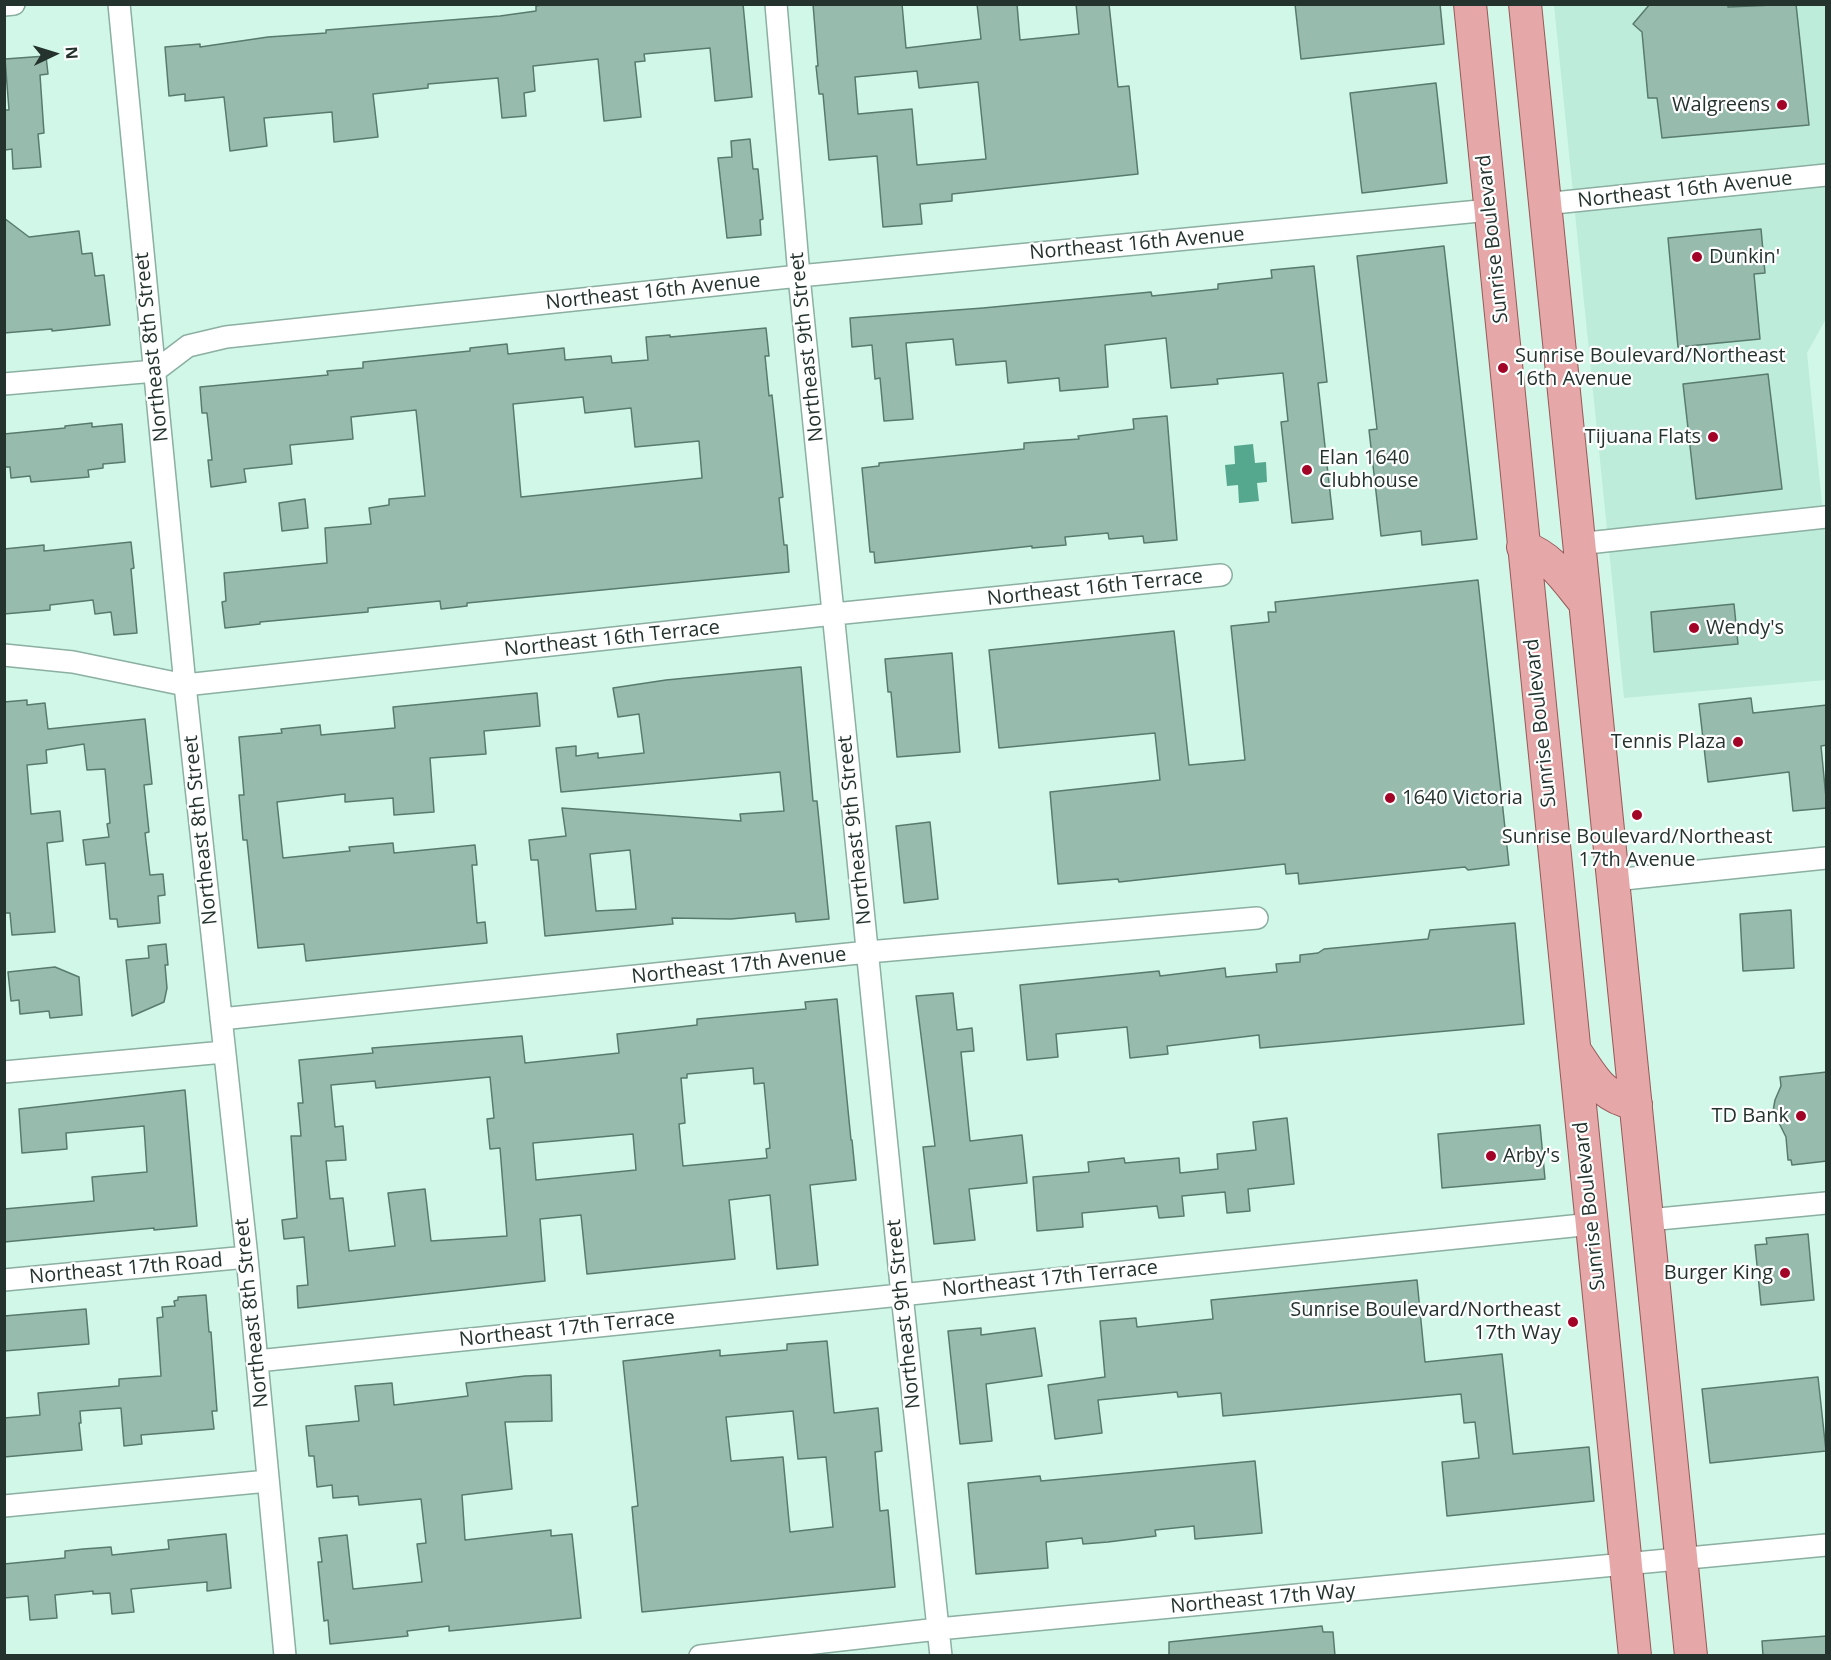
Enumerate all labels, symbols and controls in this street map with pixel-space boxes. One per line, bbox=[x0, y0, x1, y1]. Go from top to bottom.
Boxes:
north arrow bbox=[24, 24, 84, 84]
text: N bbox=[61, 45, 83, 60]
place label: Walgreens bbox=[1672, 93, 1770, 117]
marker: Walgreens bbox=[1775, 98, 1789, 112]
street label: Sunrise Boulevard bbox=[1472, 153, 1514, 325]
street label: Northeast 16th Avenue bbox=[1576, 167, 1794, 213]
street label: Northeast 16th Avenue bbox=[1028, 223, 1246, 265]
place label: Dunkin' bbox=[1709, 245, 1780, 269]
marker: Dunkin' bbox=[1690, 250, 1704, 264]
street label: Northeast 8th Street bbox=[130, 251, 174, 443]
street label: Northeast 9th Street bbox=[785, 251, 829, 443]
street label: Northeast 16th Avenue bbox=[544, 269, 762, 315]
place label: Sunrise Boulevard/Northeast 16th Avenue bbox=[1515, 344, 1786, 391]
marker: Sunrise Boulevard/Northeast 16th Avenue bbox=[1496, 361, 1510, 375]
place label: Tijuana Flats bbox=[1585, 425, 1701, 449]
marker: Tijuana Flats bbox=[1706, 430, 1720, 444]
place label: Elan 1640 Clubhouse bbox=[1319, 446, 1418, 493]
marker: Elan 1640 Clubhouse bbox=[1300, 463, 1314, 477]
street label: Northeast 16th Terrace bbox=[986, 565, 1204, 611]
street label: Northeast 16th Terrace bbox=[503, 616, 721, 662]
place label: Wendy's bbox=[1706, 616, 1784, 640]
marker: Wendy's bbox=[1687, 621, 1701, 635]
street label: Sunrise Boulevard bbox=[1520, 637, 1562, 809]
place label: Tennis Plaza bbox=[1611, 730, 1726, 754]
street label: Northeast 8th Street bbox=[179, 734, 223, 926]
street label: Northeast 9th Street bbox=[833, 734, 877, 926]
marker: Tennis Plaza bbox=[1731, 735, 1745, 749]
place label: 1640 Victoria bbox=[1402, 786, 1523, 810]
marker: 1640 Victoria bbox=[1383, 791, 1397, 805]
marker: Sunrise Boulevard/Northeast 17th Avenue bbox=[1630, 808, 1644, 822]
place label: Sunrise Boulevard/Northeast 17th Avenue bbox=[1502, 825, 1772, 872]
street label: Northeast 17th Avenue bbox=[630, 943, 848, 989]
place label: TD Bank bbox=[1711, 1104, 1789, 1128]
marker: TD Bank bbox=[1794, 1109, 1808, 1123]
street label: Sunrise Boulevard bbox=[1569, 1120, 1611, 1292]
place label: Arby's bbox=[1503, 1144, 1560, 1168]
marker: Arby's bbox=[1484, 1149, 1498, 1163]
street label: Northeast 8th Street bbox=[230, 1217, 274, 1409]
street label: Northeast 9th Street bbox=[882, 1218, 926, 1410]
street label: Northeast 17th Road bbox=[28, 1249, 224, 1289]
street label: Northeast 17th Terrace bbox=[941, 1256, 1159, 1302]
place label: Burger King bbox=[1664, 1261, 1773, 1285]
marker: Burger King bbox=[1778, 1266, 1792, 1280]
place label: Sunrise Boulevard/Northeast 17th Way bbox=[1290, 1298, 1561, 1345]
street label: Northeast 17th Terrace bbox=[458, 1306, 676, 1352]
marker: Sunrise Boulevard/Northeast 17th Way bbox=[1566, 1315, 1580, 1329]
street label: Northeast 17th Way bbox=[1169, 1579, 1357, 1619]

